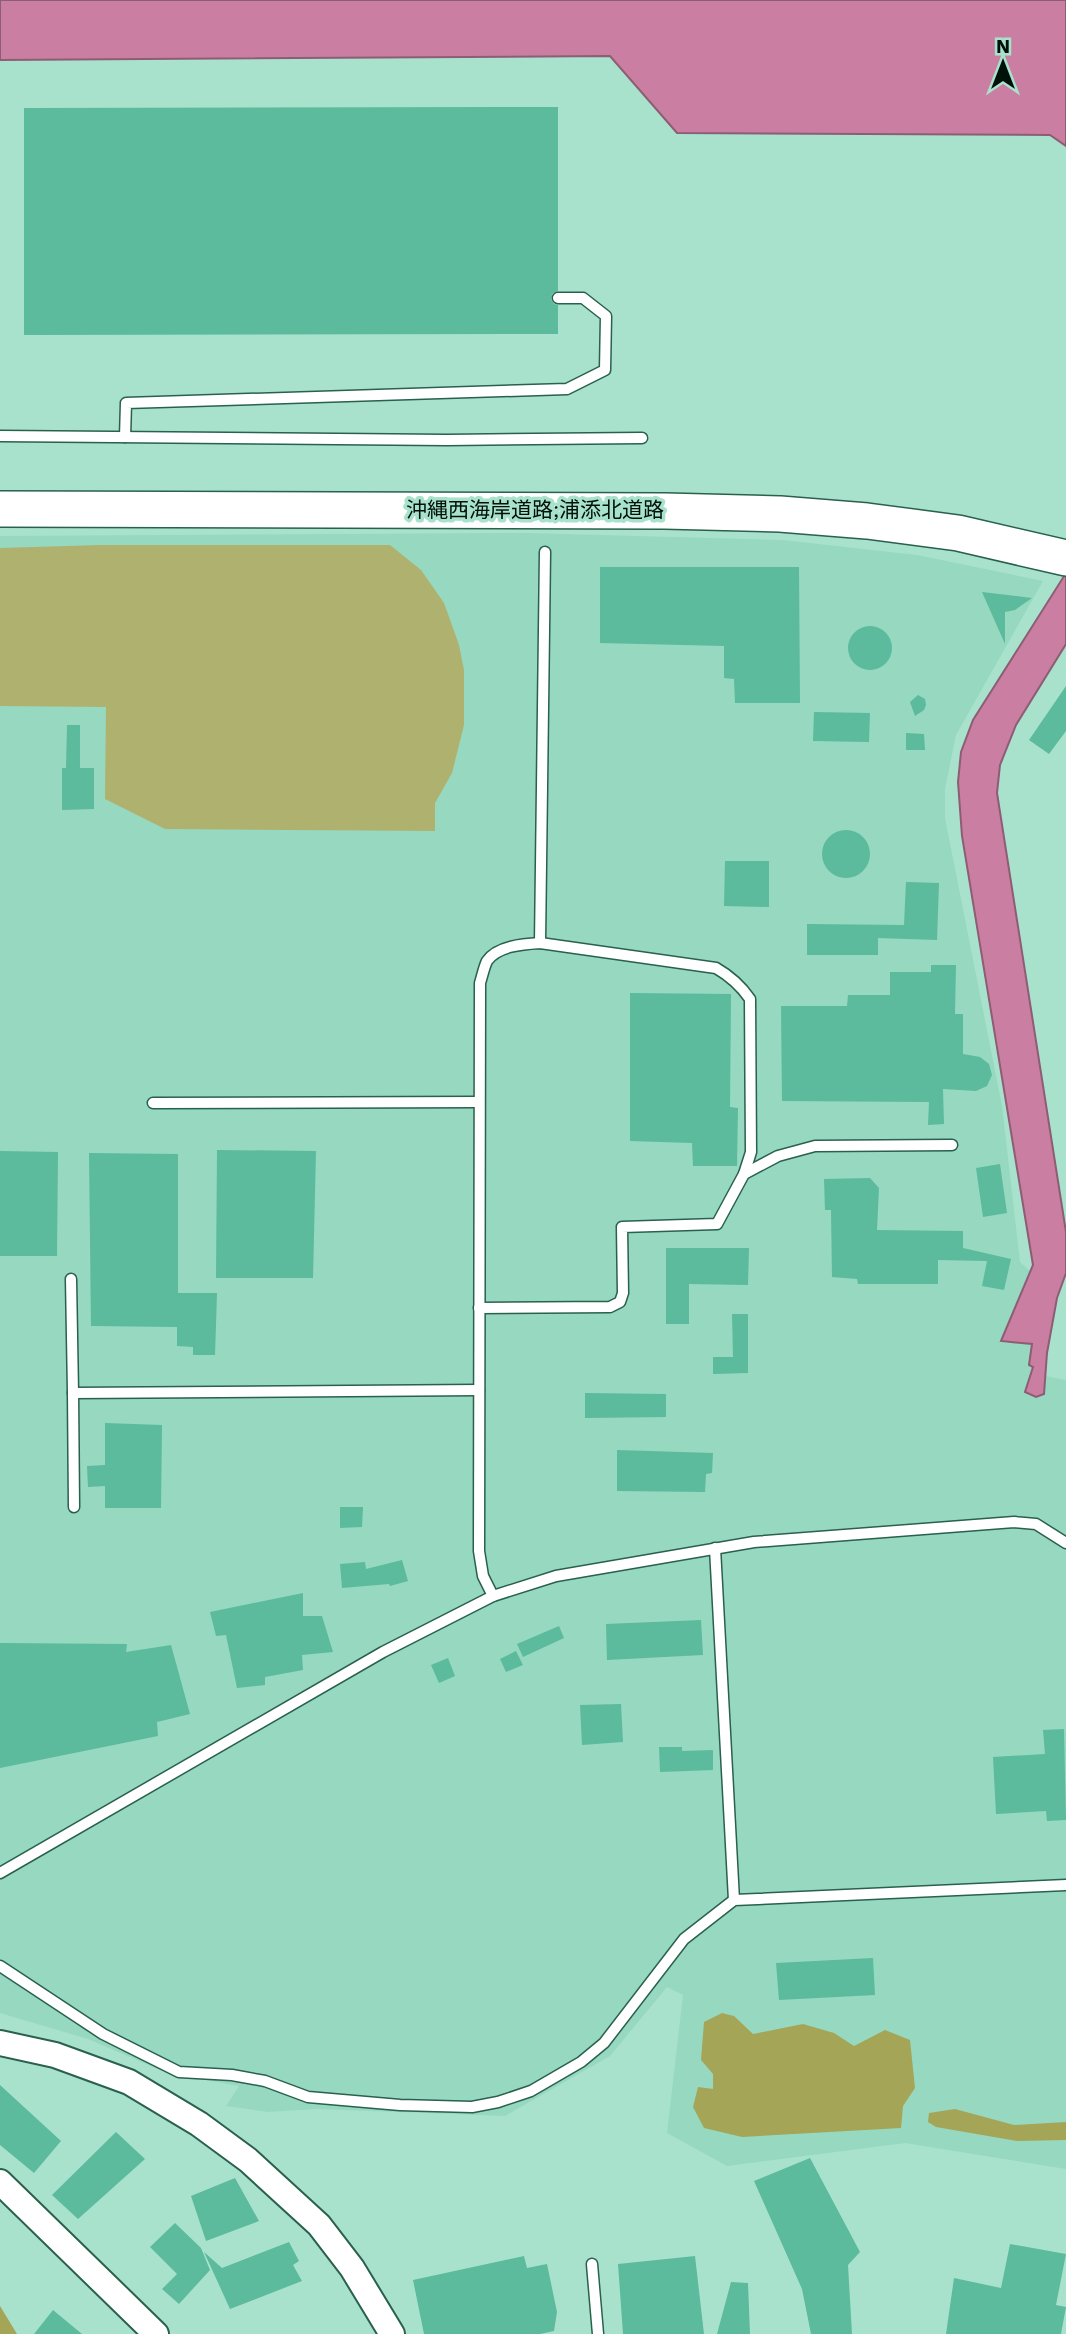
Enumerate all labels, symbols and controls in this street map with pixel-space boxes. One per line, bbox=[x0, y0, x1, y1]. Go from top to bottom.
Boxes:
north arrow bbox=[968, 28, 1038, 98]
text: N bbox=[996, 35, 1010, 58]
street label: 沖縄西海岸道路;浦添北道路 bbox=[406, 497, 664, 522]

